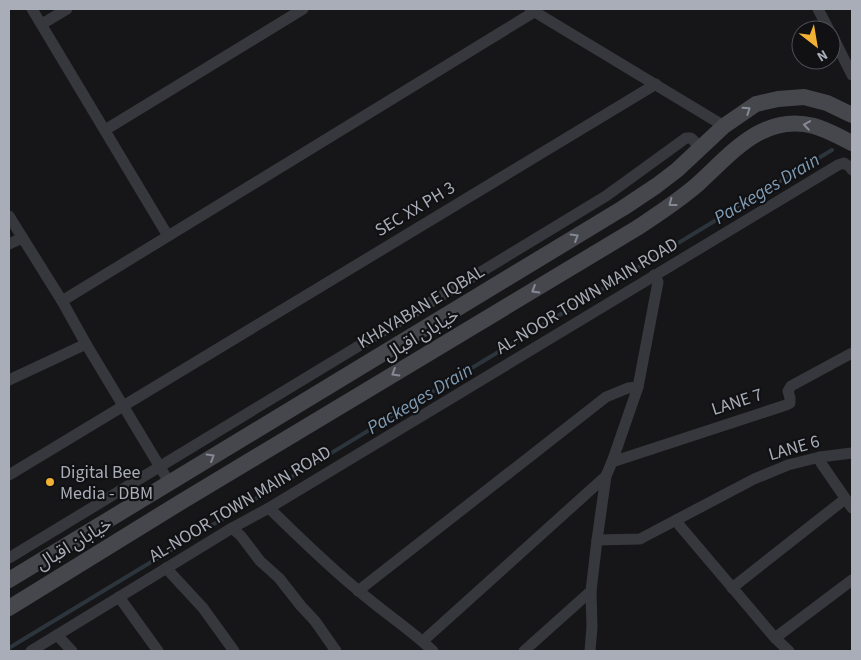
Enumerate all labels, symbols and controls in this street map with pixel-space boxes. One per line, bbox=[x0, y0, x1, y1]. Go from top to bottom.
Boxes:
north arrow bbox=[791, 20, 841, 70]
text: N bbox=[813, 44, 831, 66]
one-way arrow bbox=[741, 107, 751, 116]
one-way arrow bbox=[803, 121, 812, 131]
water label: Packeges Drain bbox=[709, 147, 825, 231]
street label: SEC XX PH 3 bbox=[370, 175, 460, 243]
one-way arrow bbox=[669, 198, 678, 206]
street label: AL-NOOR TOWN MAIN ROAD bbox=[491, 232, 683, 360]
one-way arrow bbox=[569, 234, 578, 243]
street label: KHAYABAN E IQBAL bbox=[353, 259, 489, 355]
one-way arrow bbox=[531, 283, 540, 293]
street label: خیابان اقبال bbox=[378, 302, 464, 368]
water label: Packeges Drain bbox=[362, 357, 478, 441]
one-way arrow bbox=[392, 367, 401, 377]
street label: LANE 7 bbox=[708, 382, 766, 422]
street label: LANE 6 bbox=[765, 429, 823, 467]
street label: AL-NOOR TOWN MAIN ROAD bbox=[144, 440, 336, 568]
one-way arrow bbox=[205, 454, 214, 464]
place label: Digital Bee Media - DBM bbox=[60, 460, 153, 506]
marker: Digital Bee Media - DBM bbox=[44, 476, 56, 488]
street label: خیابان اقبال bbox=[31, 511, 117, 577]

